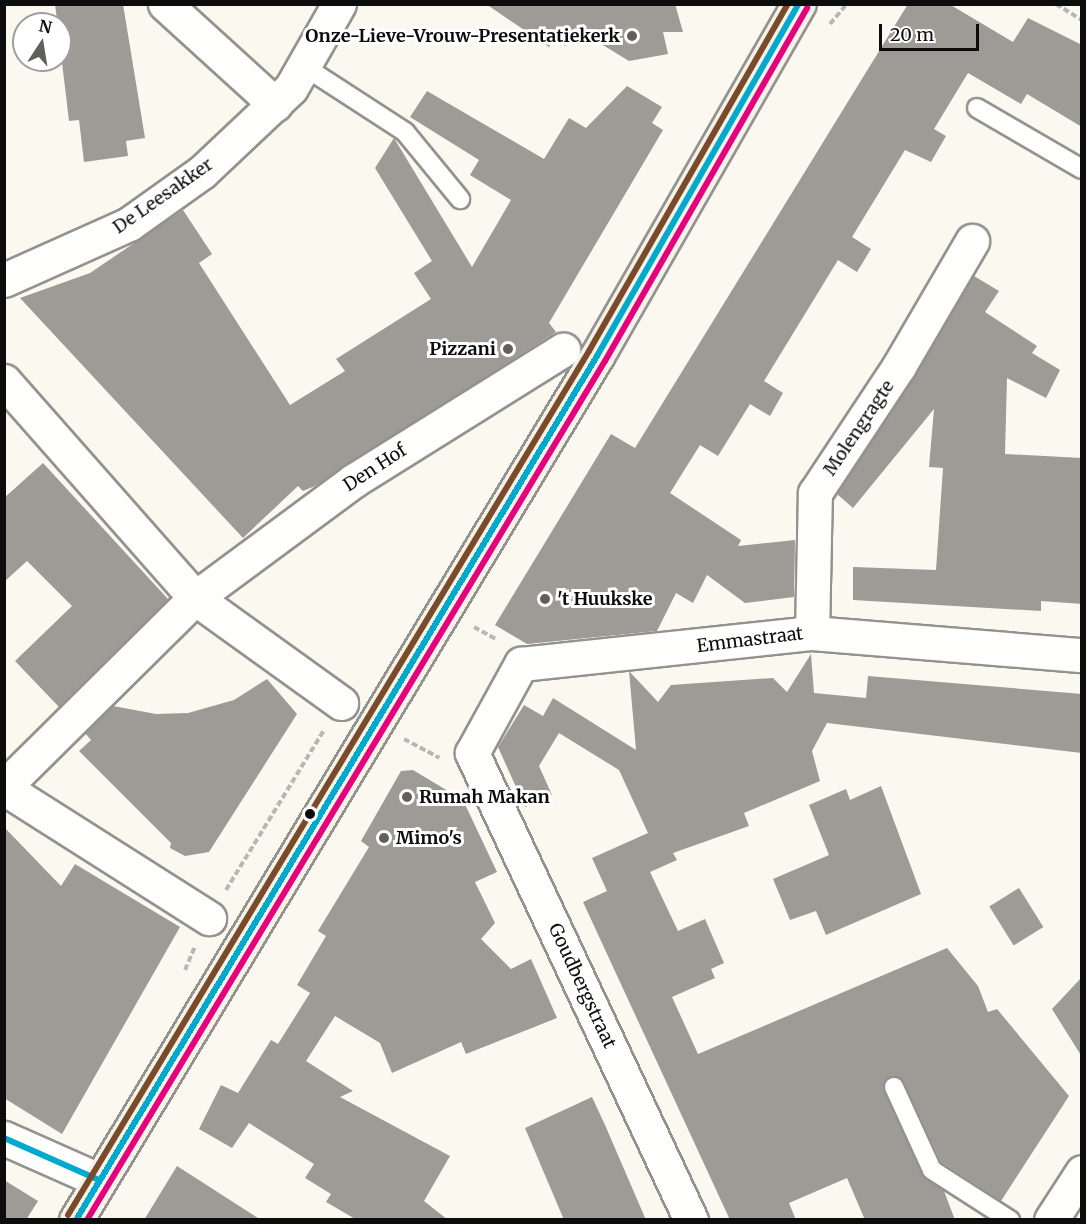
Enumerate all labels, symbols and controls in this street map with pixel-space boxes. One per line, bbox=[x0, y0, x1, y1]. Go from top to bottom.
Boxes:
north arrow bbox=[12, 12, 72, 72]
scale bar bbox=[882, 12, 982, 50]
text: N bbox=[37, 15, 54, 37]
text: 20 m bbox=[890, 23, 934, 46]
place label: Onze-Lieve-Vrouw-Presentatiekerk bbox=[305, 25, 620, 47]
marker: Onze-Lieve-Vrouw-Presentatiekerk bbox=[625, 29, 639, 43]
street label: De Leesakker bbox=[109, 154, 217, 238]
place label: Pizzani bbox=[429, 338, 496, 360]
marker: Pizzani bbox=[501, 342, 515, 356]
street label: Molengragte bbox=[819, 376, 899, 480]
street label: Den Hof bbox=[339, 440, 411, 496]
place label: 't Huukske bbox=[557, 588, 652, 610]
marker: 't Huukske bbox=[538, 592, 552, 606]
street label: Emmastraat bbox=[696, 623, 804, 657]
place label: Rumah Makan bbox=[419, 786, 550, 808]
marker: Rumah Makan bbox=[400, 790, 414, 804]
unlabelled marker bbox=[304, 808, 316, 820]
place label: Mimo's bbox=[396, 827, 462, 849]
marker: Mimo's bbox=[377, 831, 391, 845]
street label: Goudbergstraat bbox=[544, 920, 620, 1052]

